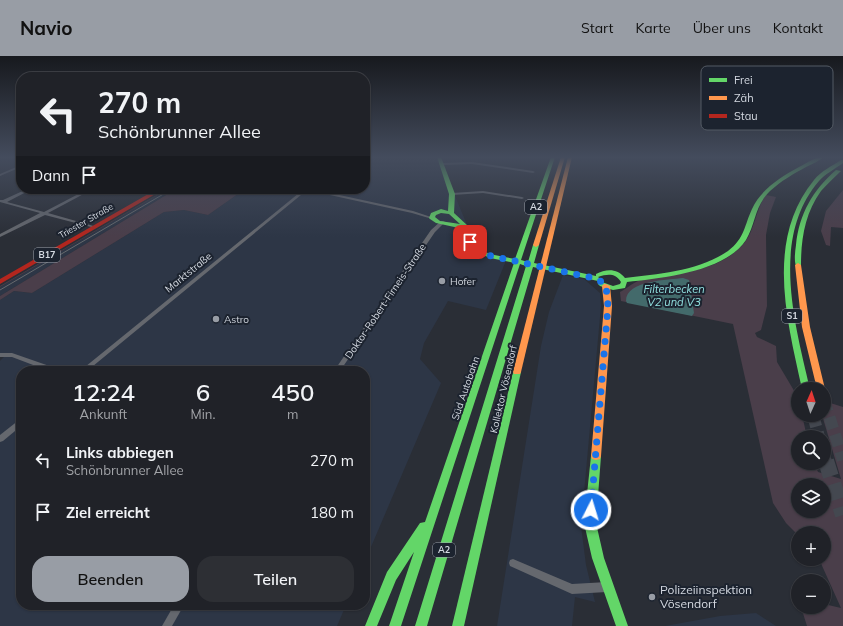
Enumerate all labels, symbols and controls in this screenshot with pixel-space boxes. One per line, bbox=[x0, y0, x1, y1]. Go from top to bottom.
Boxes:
text: Navio bbox=[20, 16, 73, 40]
text: Start bbox=[581, 19, 613, 37]
text: Karte bbox=[635, 19, 671, 37]
text: Über uns bbox=[693, 19, 751, 37]
text: Kontakt bbox=[773, 19, 823, 37]
legend bbox=[701, 66, 833, 130]
text: Frei bbox=[734, 73, 753, 87]
text: 270 m bbox=[98, 85, 181, 120]
icon: left bbox=[32, 88, 84, 140]
text: Zäh bbox=[734, 91, 754, 105]
text: Stau bbox=[734, 109, 758, 123]
text: Schönbrunner Allee bbox=[98, 120, 261, 143]
icon: arrive bbox=[78, 164, 100, 186]
text: Dann bbox=[32, 166, 70, 185]
street label: Triester Straße bbox=[57, 200, 115, 241]
road number: A2 bbox=[525, 200, 547, 214]
pin bbox=[453, 225, 487, 259]
icon: arrive bbox=[459, 231, 481, 253]
street label: Doktor-Robert-Firneis-Straße bbox=[342, 241, 429, 361]
road number: B17 bbox=[34, 248, 60, 262]
street label: Marktstraße bbox=[162, 250, 214, 295]
place label: Hofer bbox=[450, 275, 476, 288]
marker: Hofer bbox=[437, 276, 447, 286]
water label: Filterbecken V2 und V3 bbox=[643, 282, 705, 309]
road number: S1 bbox=[782, 309, 802, 323]
place label: Astro bbox=[224, 313, 249, 326]
marker: Astro bbox=[211, 314, 221, 324]
street label: Kollektor Vösendorf bbox=[487, 343, 520, 434]
street label: Süd Autobahn bbox=[448, 354, 483, 422]
text: 12:24 bbox=[72, 377, 135, 407]
text: 6 bbox=[196, 377, 210, 407]
text: 450 bbox=[271, 377, 314, 407]
north arrow bbox=[791, 382, 831, 422]
map controls bbox=[791, 382, 831, 614]
text: Ankunft bbox=[79, 406, 127, 422]
text: Min. bbox=[191, 406, 215, 422]
text: m bbox=[287, 406, 298, 422]
button: search bbox=[791, 430, 831, 470]
text: Links abbiegen bbox=[66, 443, 174, 462]
icon: left bbox=[32, 449, 54, 471]
text: 270 m bbox=[310, 451, 354, 470]
text: Schönbrunner Allee bbox=[66, 462, 184, 478]
button: layers bbox=[791, 478, 831, 518]
position arrow bbox=[570, 489, 612, 531]
icon: arrive bbox=[32, 501, 54, 523]
text: Ziel erreicht bbox=[66, 503, 150, 522]
text: 180 m bbox=[310, 503, 354, 522]
button: + bbox=[791, 526, 831, 566]
road number: A2 bbox=[433, 543, 455, 557]
button: Beenden bbox=[32, 556, 189, 602]
button: Teilen bbox=[197, 556, 354, 602]
button: − bbox=[791, 574, 831, 614]
place label: Polizeiinspektion Vösendorf bbox=[660, 582, 752, 611]
marker: Polizeiinspektion Vösendorf bbox=[647, 592, 657, 602]

